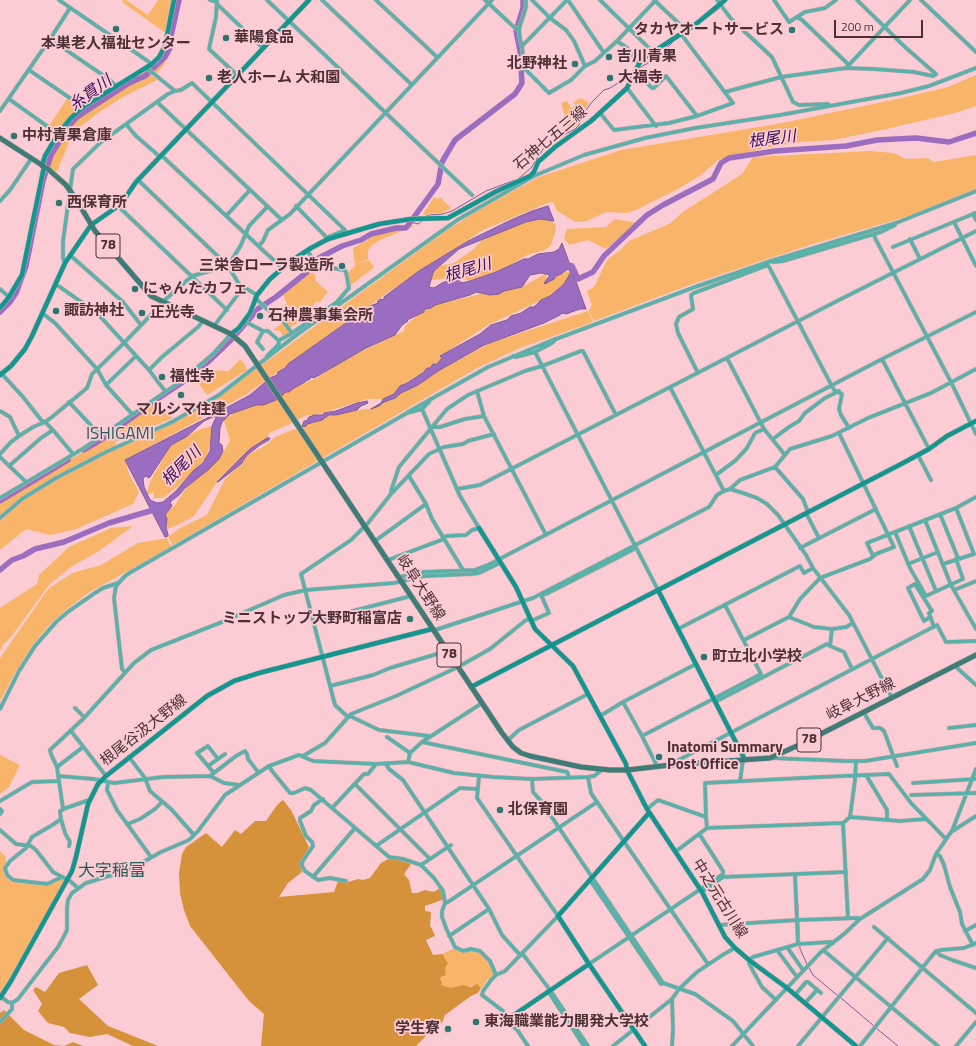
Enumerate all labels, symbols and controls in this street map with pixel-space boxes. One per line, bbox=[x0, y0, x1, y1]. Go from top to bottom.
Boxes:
scale bar bbox=[836, 12, 925, 38]
text: 200 m bbox=[841, 17, 874, 36]
place label: タカヤオートサービス bbox=[634, 21, 784, 39]
marker: 本巣老人福祉センター bbox=[111, 24, 121, 34]
marker: タカヤオートサービス bbox=[787, 25, 797, 35]
place label: 華陽食品 bbox=[234, 29, 294, 47]
marker: 華陽食品 bbox=[221, 33, 231, 43]
place label: 本巣老人福祉センター bbox=[41, 35, 191, 53]
place label: 吉川青果 bbox=[617, 48, 677, 66]
marker: 吉川青果 bbox=[604, 52, 614, 62]
place label: 北野神社 bbox=[507, 55, 567, 73]
marker: 北野神社 bbox=[570, 59, 580, 69]
place label: 老人ホーム 大和園 bbox=[217, 69, 340, 87]
place label: 大福寺 bbox=[618, 69, 663, 87]
water label: 糸貫川 bbox=[66, 72, 116, 116]
marker: 老人ホーム 大和園 bbox=[204, 73, 214, 83]
marker: 大福寺 bbox=[605, 73, 615, 83]
street label: 石神七五三線 bbox=[511, 103, 591, 175]
place label: 中村青果倉庫 bbox=[22, 127, 112, 145]
water label: 根尾川 bbox=[747, 128, 797, 152]
marker: 中村青果倉庫 bbox=[9, 131, 19, 141]
place label: 西保育所 bbox=[67, 194, 127, 212]
marker: 西保育所 bbox=[54, 198, 64, 208]
road number: 78 bbox=[96, 234, 120, 258]
water label: 根尾川 bbox=[442, 255, 494, 287]
place label: 三栄舎ローラ製造所 bbox=[199, 257, 334, 275]
marker: 三栄舎ローラ製造所 bbox=[337, 261, 347, 271]
place label: にゃんたカフェ bbox=[143, 280, 248, 298]
marker: にゃんたカフェ bbox=[130, 284, 140, 294]
place label: 諏訪神社 bbox=[64, 302, 124, 320]
place label: 正光寺 bbox=[150, 304, 195, 322]
marker: 諏訪神社 bbox=[51, 306, 61, 316]
place label: 石神農事集会所 bbox=[268, 307, 373, 325]
marker: 正光寺 bbox=[137, 308, 147, 318]
marker: 石神農事集会所 bbox=[255, 311, 265, 321]
place label: 福性寺 bbox=[170, 368, 215, 386]
marker: 福性寺 bbox=[157, 372, 167, 382]
marker: マルシマ住建 bbox=[176, 390, 186, 400]
place label: マルシマ住建 bbox=[136, 401, 226, 419]
district label: ISHIGAMI bbox=[82, 425, 158, 445]
water label: 根尾川 bbox=[158, 443, 206, 491]
street label: 岐阜大野線 bbox=[392, 552, 448, 624]
place label: ミニストップ大野町稲富店 bbox=[222, 610, 402, 628]
marker: ミニストップ大野町稲富店 bbox=[405, 614, 415, 624]
road number: 78 bbox=[437, 643, 461, 667]
place label: 町立北小学校 bbox=[712, 648, 802, 666]
marker: 町立北小学校 bbox=[699, 652, 709, 662]
street label: 岐阜大野線 bbox=[824, 675, 898, 725]
street label: 根尾谷汲大野線 bbox=[97, 692, 191, 770]
road number: 78 bbox=[797, 728, 821, 752]
place label: Inatomi Summary Post Office bbox=[667, 739, 783, 774]
marker: Inatomi Summary Post Office bbox=[654, 752, 664, 762]
place label: 北保育園 bbox=[508, 801, 568, 819]
marker: 北保育園 bbox=[495, 805, 505, 815]
street label: 中之元古川線 bbox=[688, 856, 750, 942]
district label: 大字稲富 bbox=[78, 862, 146, 882]
place label: 東海職業能力開発大学校 bbox=[484, 1013, 649, 1031]
marker: 東海職業能力開発大学校 bbox=[471, 1017, 481, 1027]
place label: 学生寮 bbox=[395, 1020, 440, 1038]
marker: 学生寮 bbox=[443, 1024, 453, 1034]

